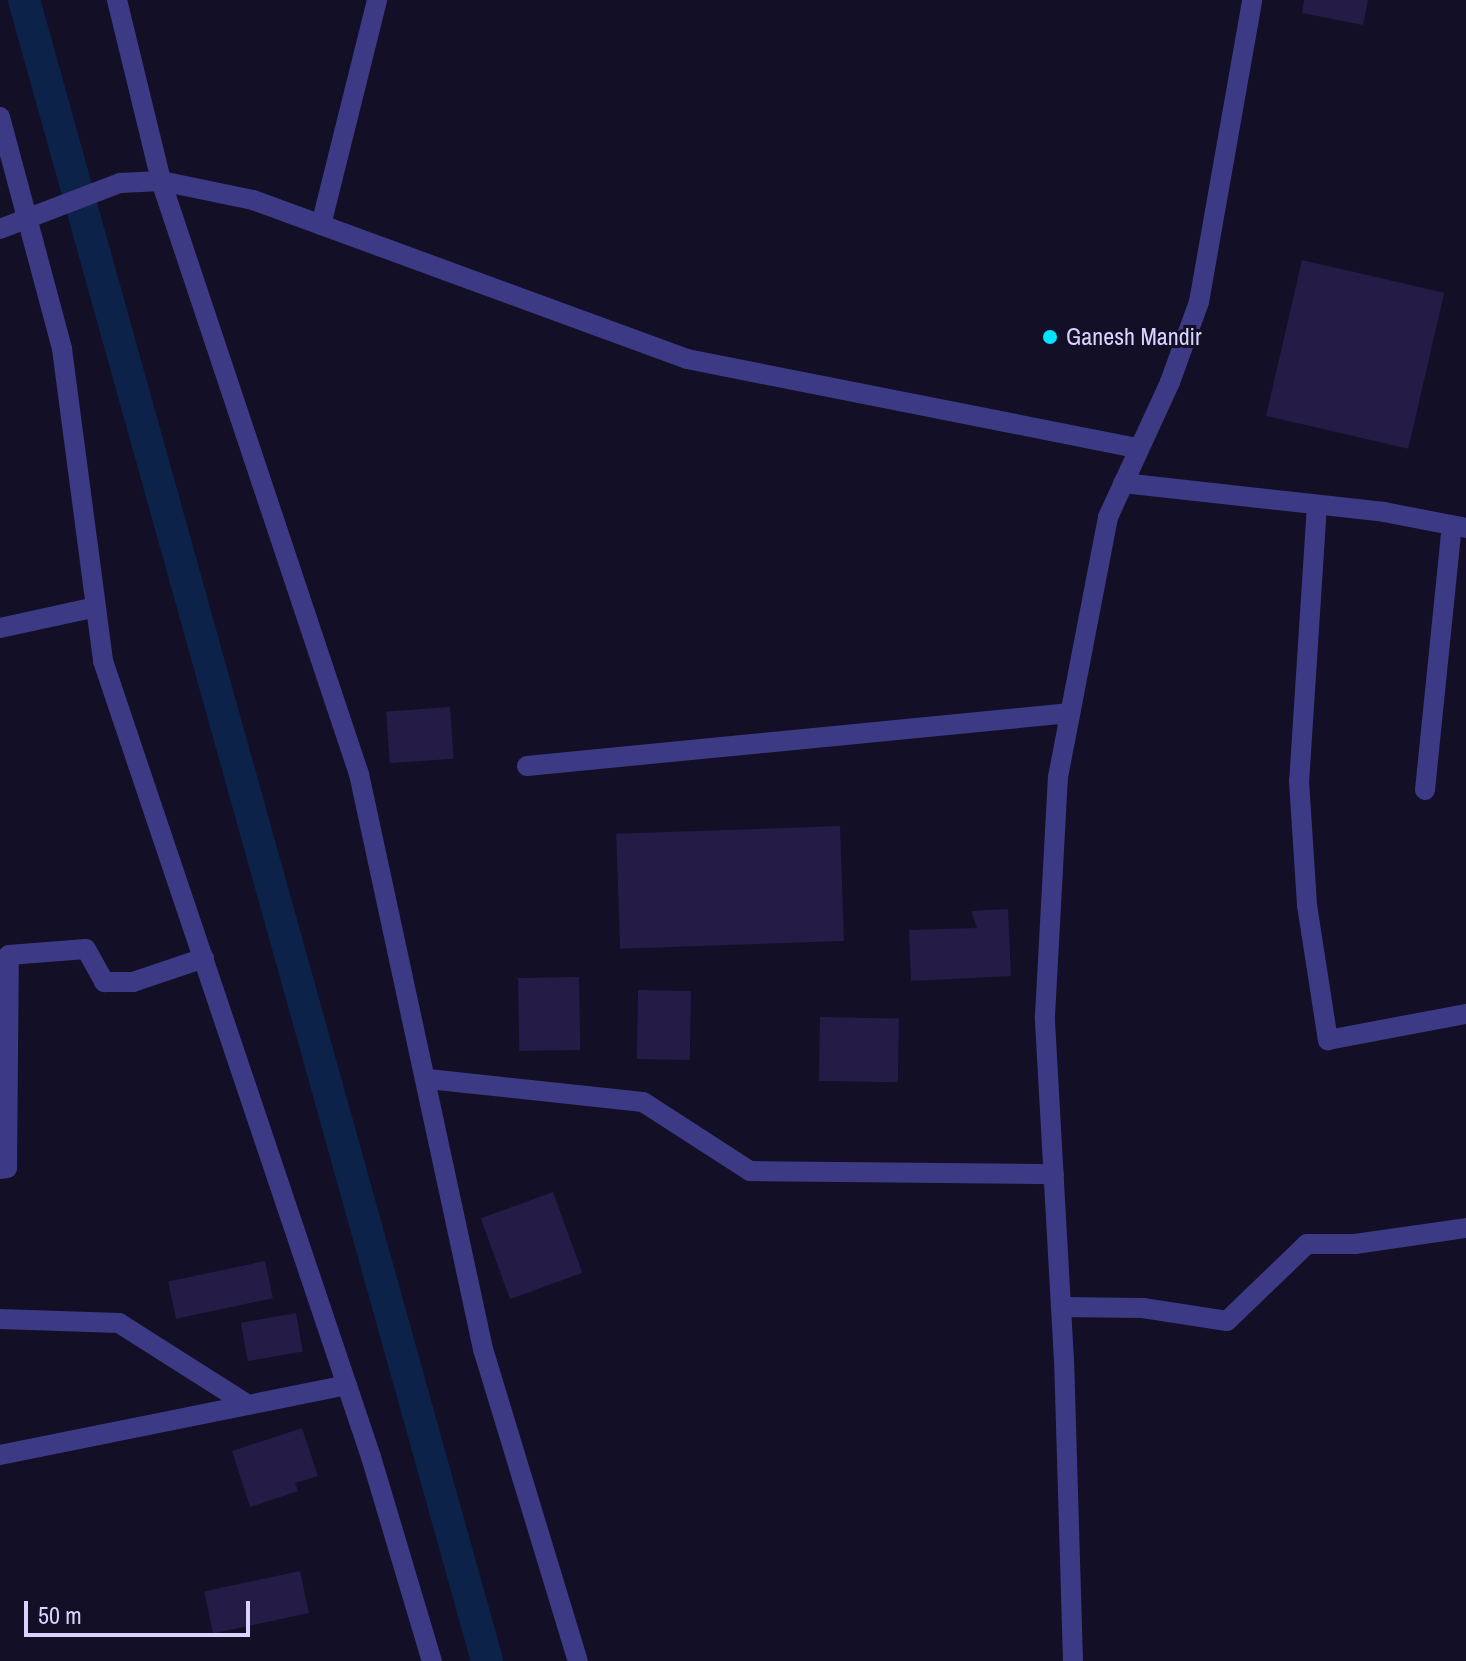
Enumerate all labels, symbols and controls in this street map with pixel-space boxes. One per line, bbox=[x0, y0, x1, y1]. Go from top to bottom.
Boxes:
place label: Ganesh Mandir bbox=[1066, 323, 1202, 351]
marker: Ganesh Mandir bbox=[1041, 328, 1059, 346]
scale bar bbox=[28, 1585, 254, 1635]
text: 50 m bbox=[38, 1599, 82, 1631]

